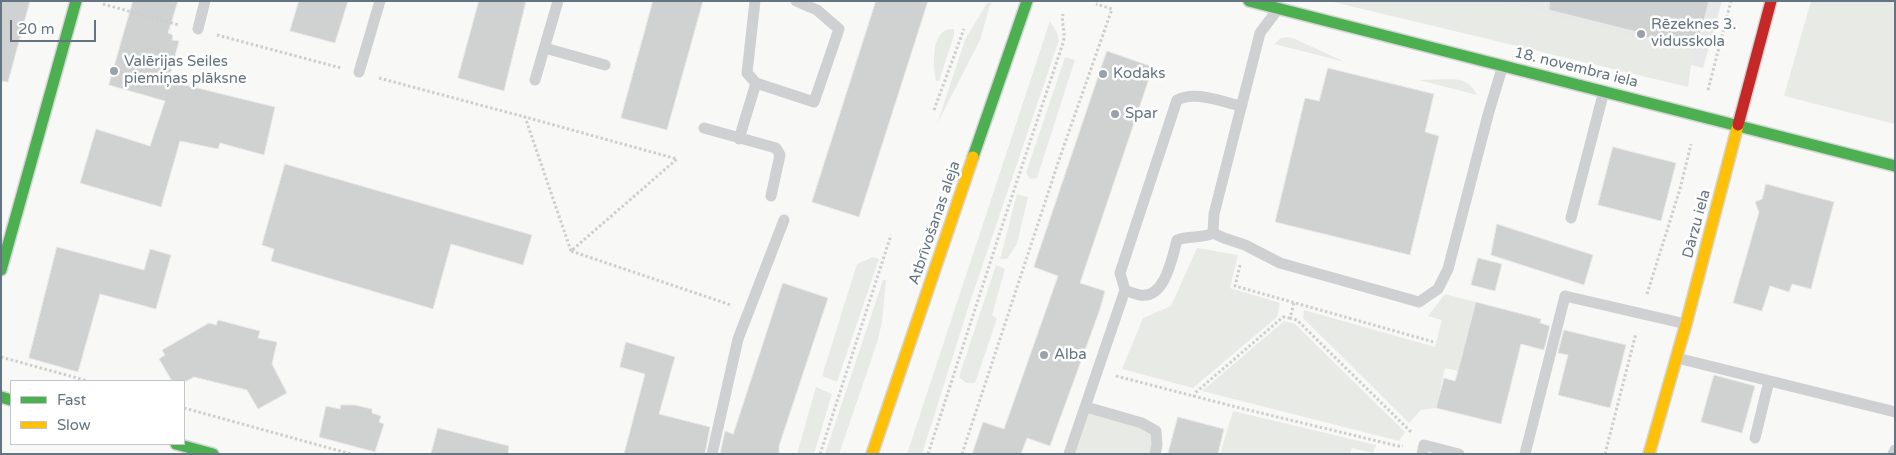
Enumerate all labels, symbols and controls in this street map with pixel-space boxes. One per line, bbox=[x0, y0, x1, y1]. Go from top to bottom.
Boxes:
scale bar bbox=[12, 10, 99, 42]
place label: Rēzeknes 3. vidusskola bbox=[1651, 16, 1736, 51]
text: 20 m bbox=[18, 20, 55, 38]
marker: Rēzeknes 3. vidusskola bbox=[1635, 28, 1647, 40]
street label: 18. novembra iela bbox=[1512, 44, 1640, 92]
place label: Valērijas Seiles piemiņas plāksne bbox=[124, 53, 246, 88]
marker: Valērijas Seiles piemiņas plāksne bbox=[108, 65, 120, 77]
place label: Kodaks bbox=[1113, 65, 1165, 83]
marker: Kodaks bbox=[1097, 68, 1109, 80]
place label: Spar bbox=[1125, 105, 1158, 123]
marker: Spar bbox=[1109, 108, 1121, 120]
street label: Atbrīvošanas aleja bbox=[905, 159, 965, 287]
street label: Dārzu iela bbox=[1679, 188, 1715, 260]
place label: Alba bbox=[1054, 346, 1087, 364]
marker: Alba bbox=[1038, 349, 1050, 361]
legend bbox=[10, 380, 185, 445]
text: Fast bbox=[57, 391, 86, 409]
text: Slow bbox=[57, 416, 91, 434]

